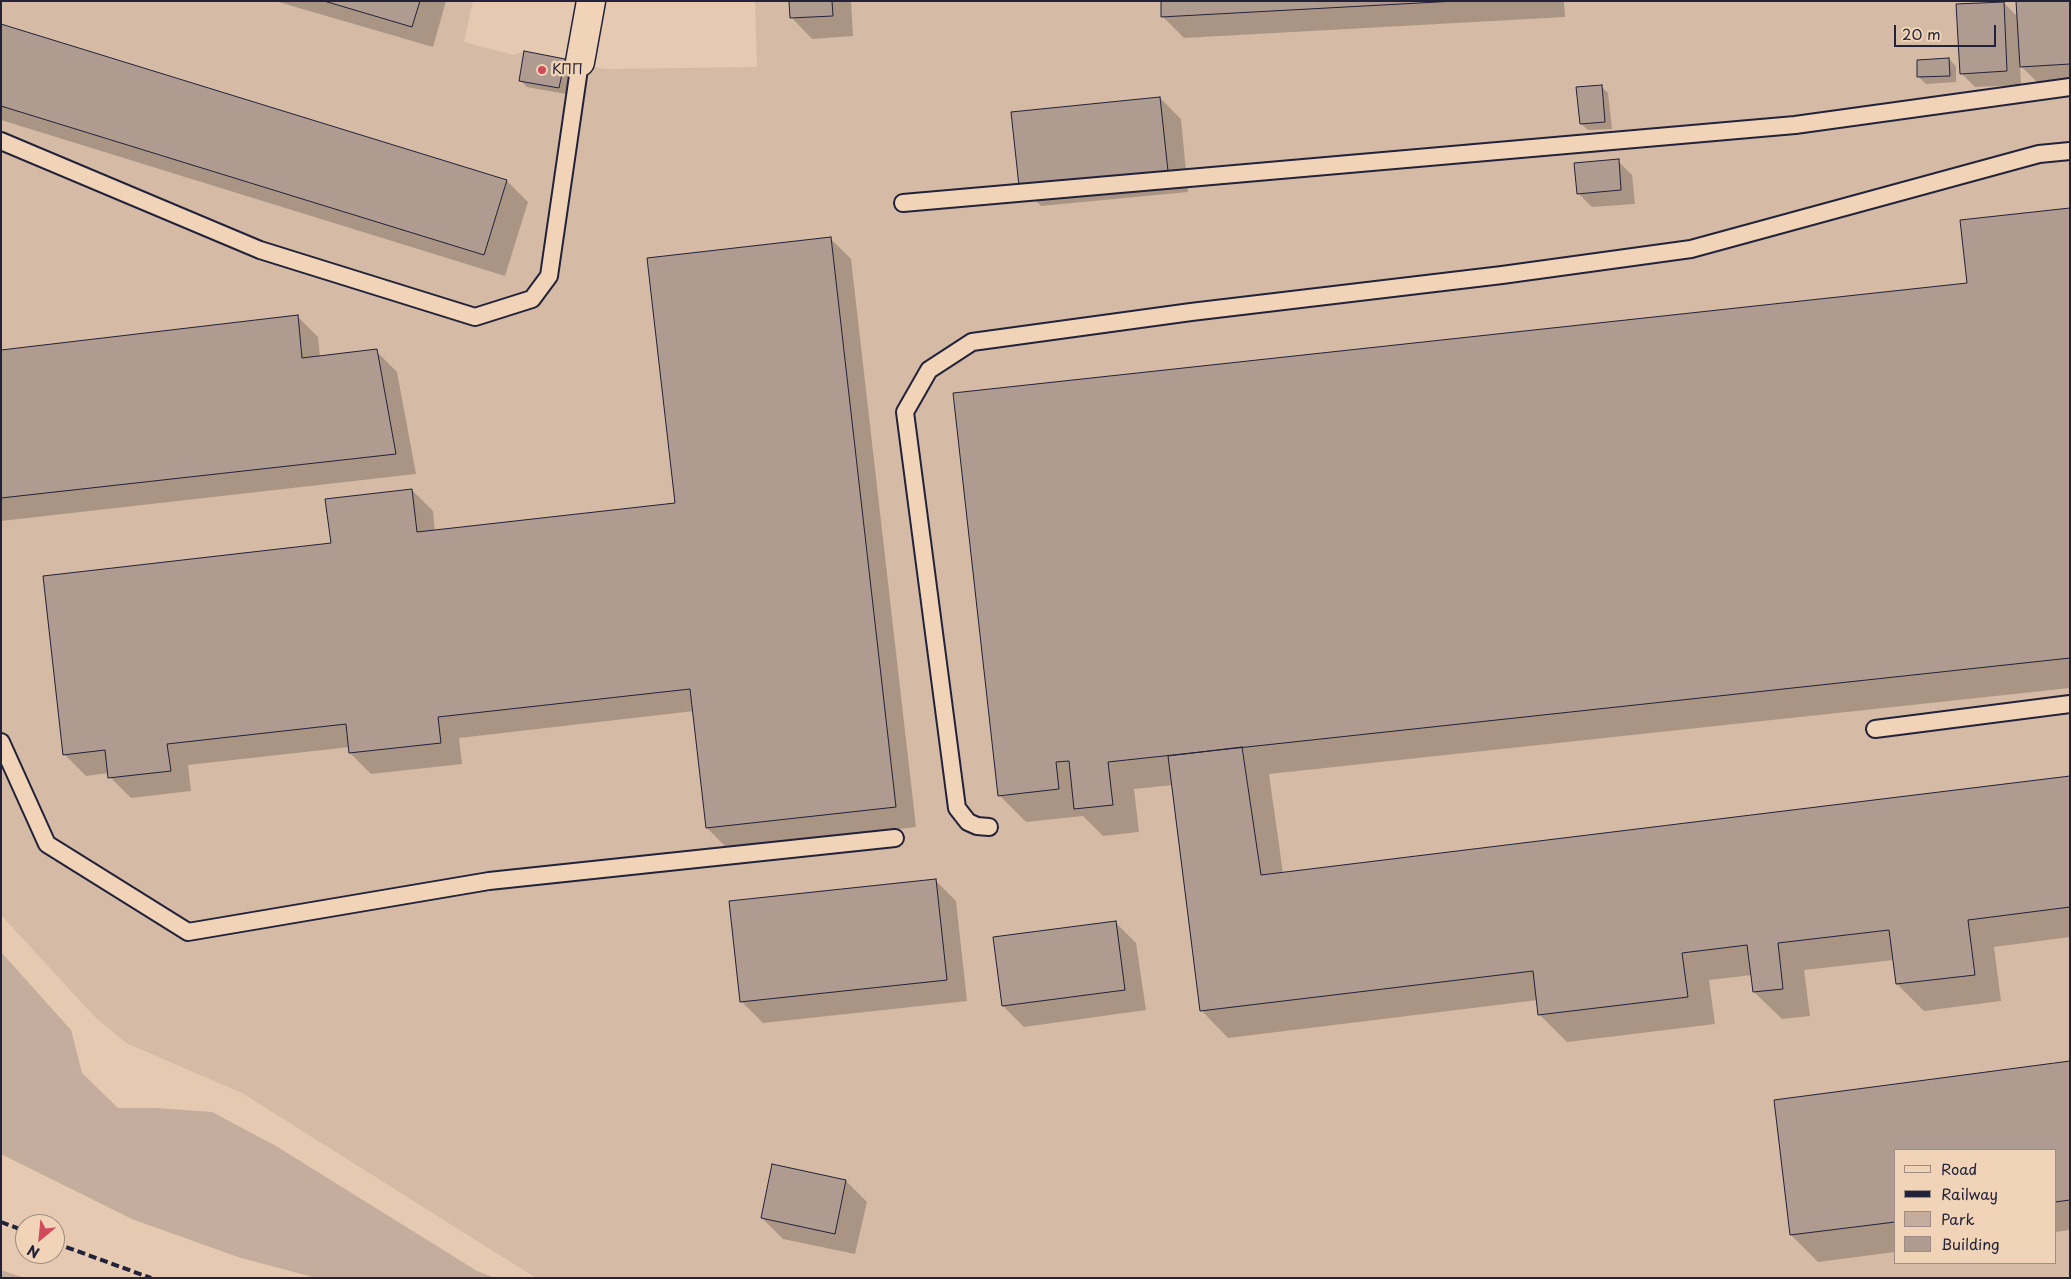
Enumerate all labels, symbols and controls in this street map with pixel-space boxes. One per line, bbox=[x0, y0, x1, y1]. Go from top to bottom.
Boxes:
scale bar bbox=[1896, 15, 1998, 47]
text: 20 m bbox=[1902, 22, 1941, 45]
place label: КПП bbox=[552, 62, 583, 78]
marker: КПП bbox=[536, 64, 548, 76]
legend bbox=[1894, 1149, 2056, 1264]
text: Road bbox=[1941, 1157, 1977, 1180]
text: Railway bbox=[1941, 1182, 1998, 1205]
text: Park bbox=[1941, 1207, 1975, 1230]
north arrow bbox=[15, 1214, 65, 1264]
text: Building bbox=[1941, 1232, 2000, 1255]
text: N bbox=[23, 1240, 43, 1264]

